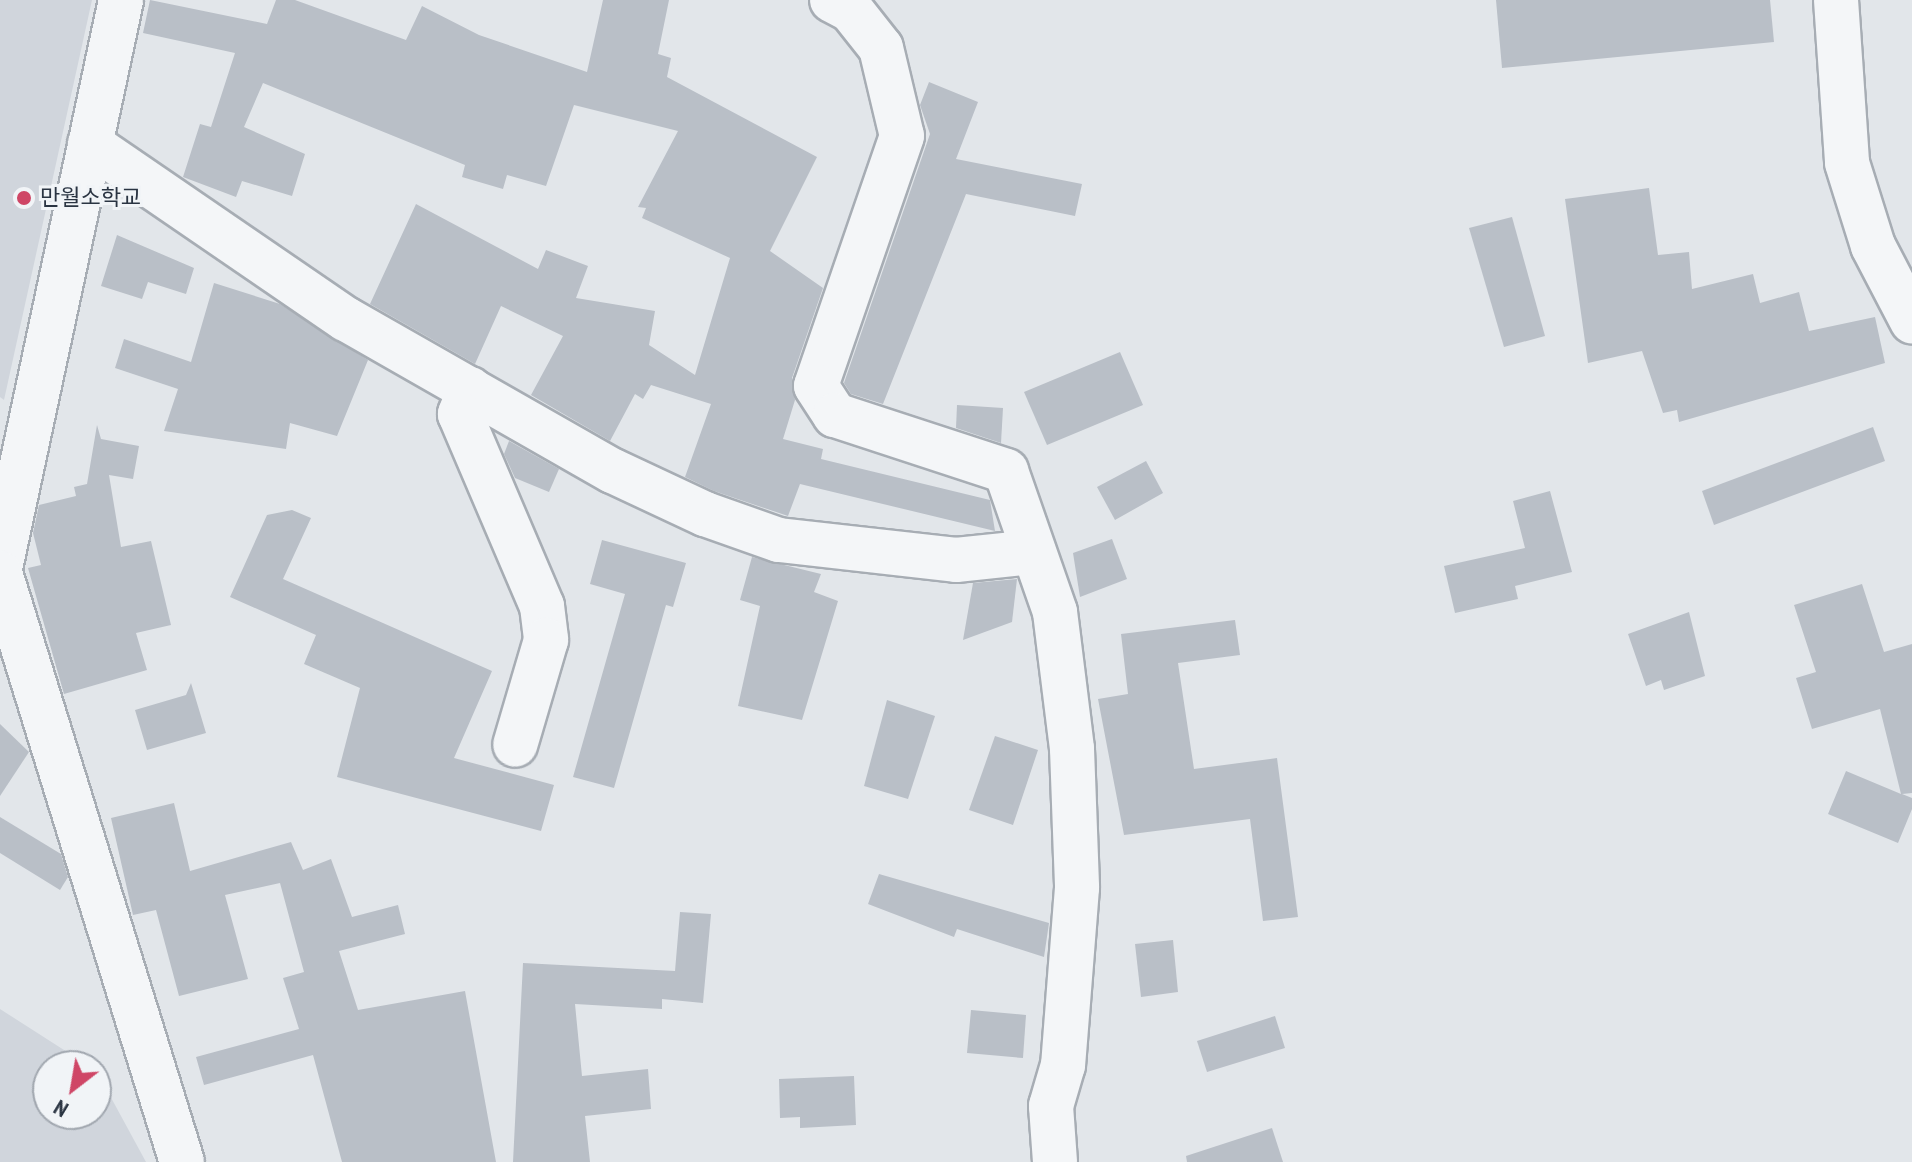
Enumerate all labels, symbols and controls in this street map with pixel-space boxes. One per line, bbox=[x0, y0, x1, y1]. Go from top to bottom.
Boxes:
place label: 만월소학교 bbox=[40, 185, 141, 211]
marker: 만월소학교 bbox=[15, 189, 33, 207]
north arrow bbox=[32, 1050, 112, 1130]
text: N bbox=[48, 1094, 73, 1124]

